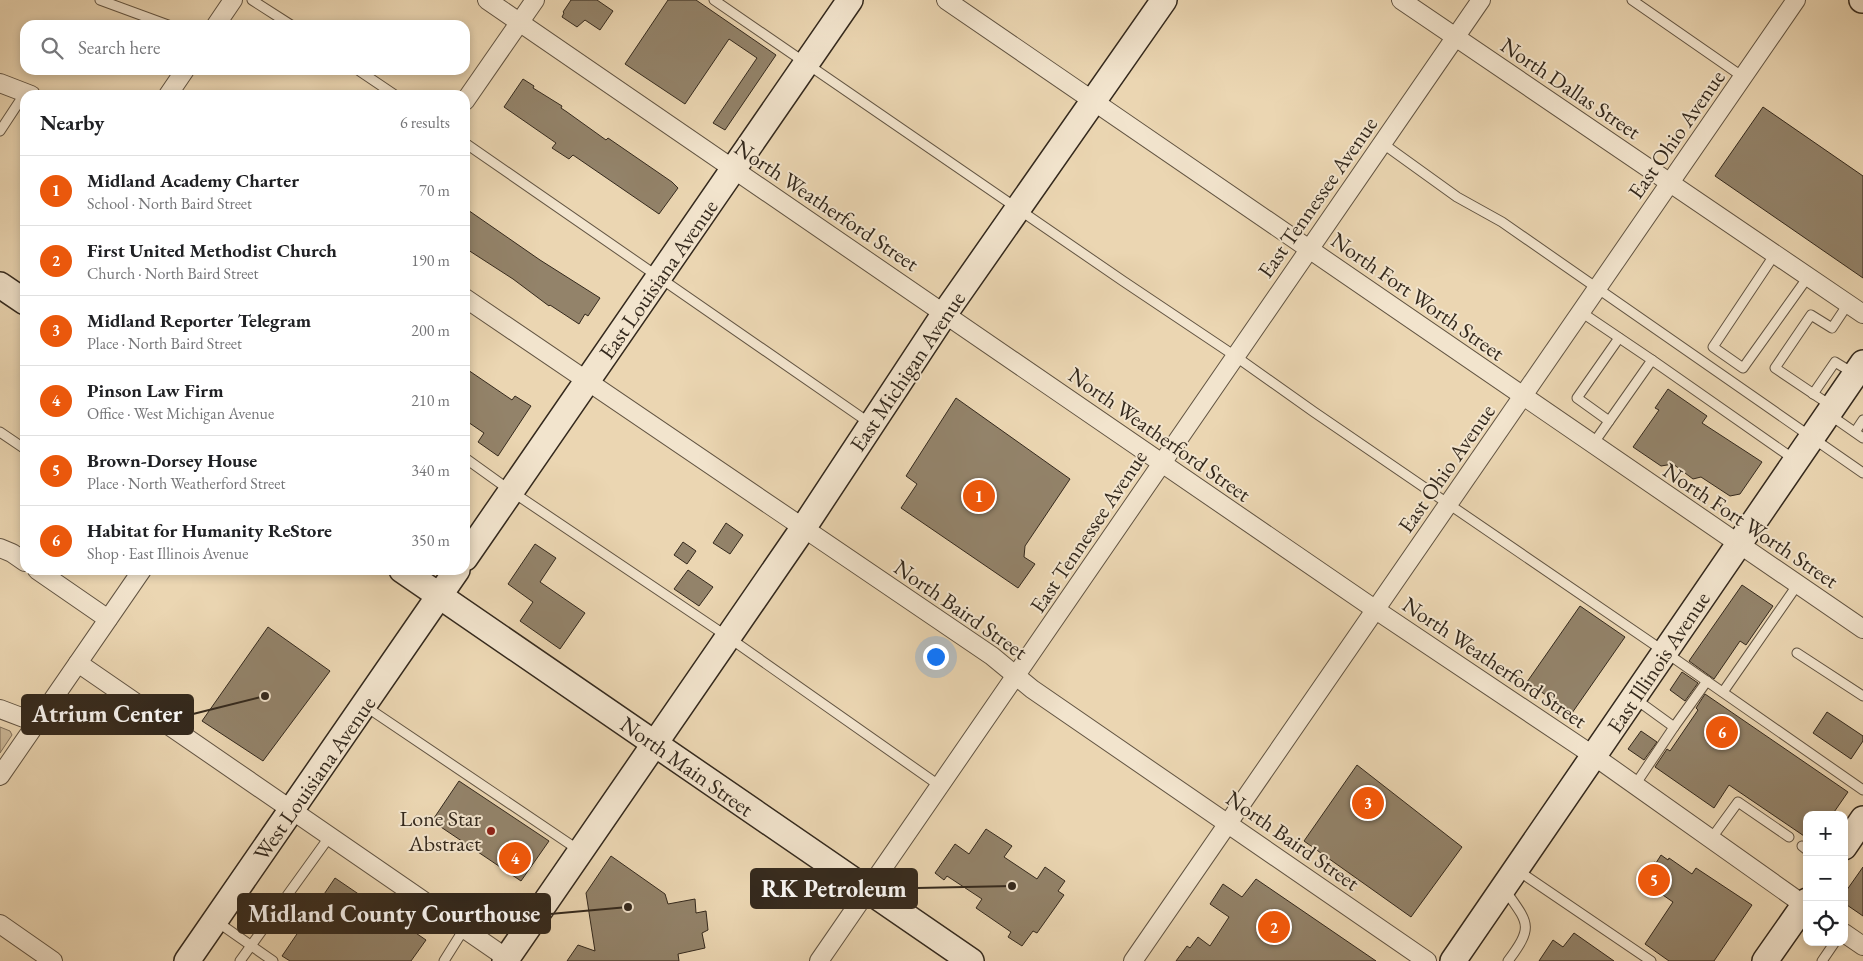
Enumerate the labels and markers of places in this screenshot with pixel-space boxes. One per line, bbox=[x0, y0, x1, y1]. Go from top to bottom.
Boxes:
pin: 1 bbox=[963, 477, 995, 515]
callout: Atrium Center bbox=[22, 695, 193, 734]
pin: 6 bbox=[1706, 713, 1738, 751]
pin: 3 bbox=[1352, 784, 1384, 822]
place label: Lone Star Abstract bbox=[399, 804, 482, 858]
marker: Lone Star Abstract bbox=[485, 825, 497, 837]
pin: 4 bbox=[499, 839, 531, 877]
pin: 5 bbox=[1638, 861, 1670, 899]
callout: RK Petroleum bbox=[751, 869, 917, 908]
callout: Midland County Courthouse bbox=[238, 894, 550, 933]
pin: 2 bbox=[1258, 908, 1290, 946]

